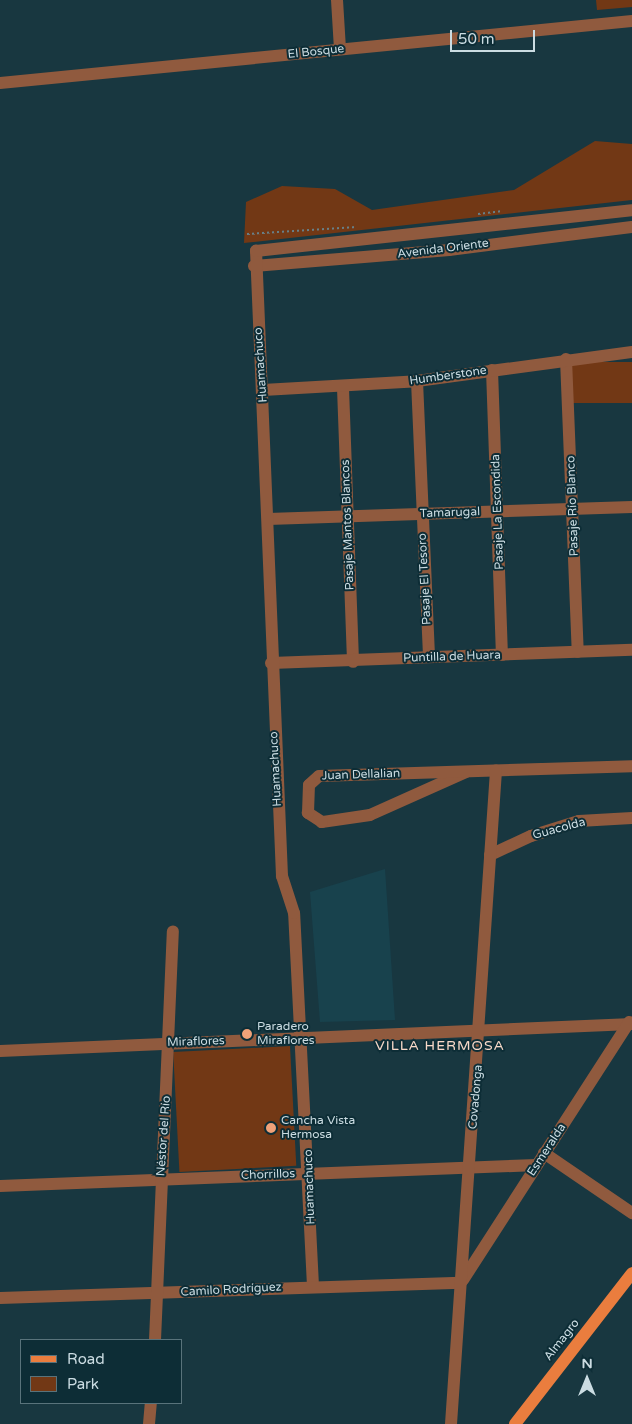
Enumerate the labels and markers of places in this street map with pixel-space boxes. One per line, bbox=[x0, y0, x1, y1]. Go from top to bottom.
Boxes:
place label: Paradero Miraflores bbox=[257, 1020, 315, 1048]
marker: Paradero Miraflores bbox=[241, 1028, 253, 1040]
place label: Cancha Vista Hermosa bbox=[281, 1114, 355, 1142]
marker: Cancha Vista Hermosa bbox=[265, 1122, 277, 1134]

